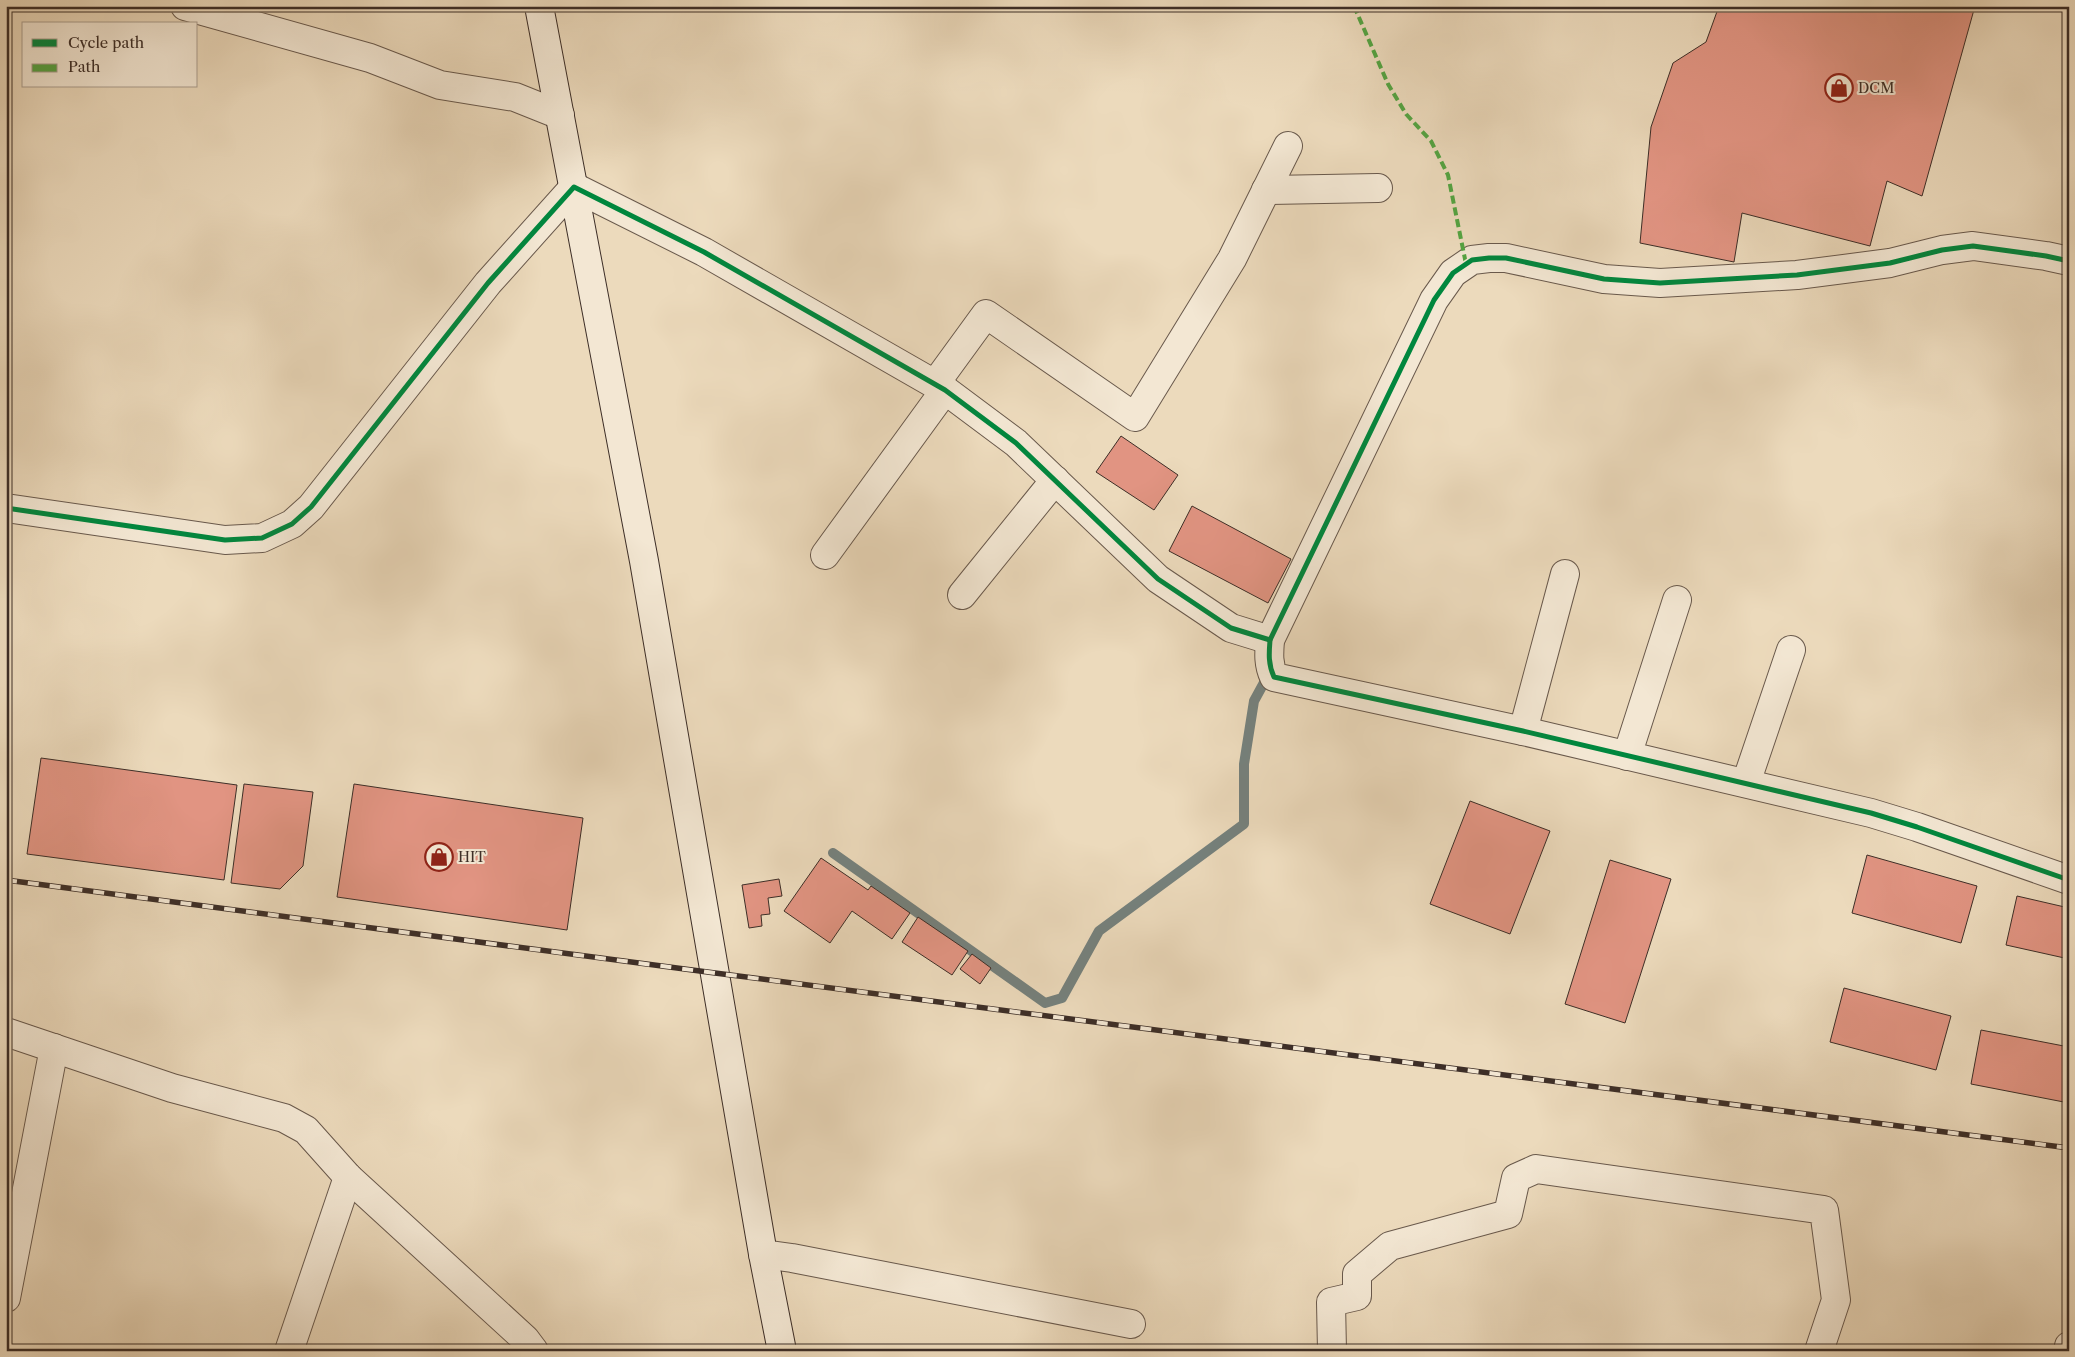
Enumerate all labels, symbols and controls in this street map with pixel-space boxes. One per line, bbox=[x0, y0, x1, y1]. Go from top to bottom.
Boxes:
legend bbox=[22, 22, 198, 88]
text: Cycle path bbox=[68, 33, 145, 52]
text: Path bbox=[68, 57, 101, 76]
shop icon: DCM bbox=[1824, 73, 1854, 103]
place label: DCM bbox=[1858, 79, 1894, 97]
shop icon: HIT bbox=[424, 842, 454, 872]
place label: HIT bbox=[458, 848, 486, 866]

